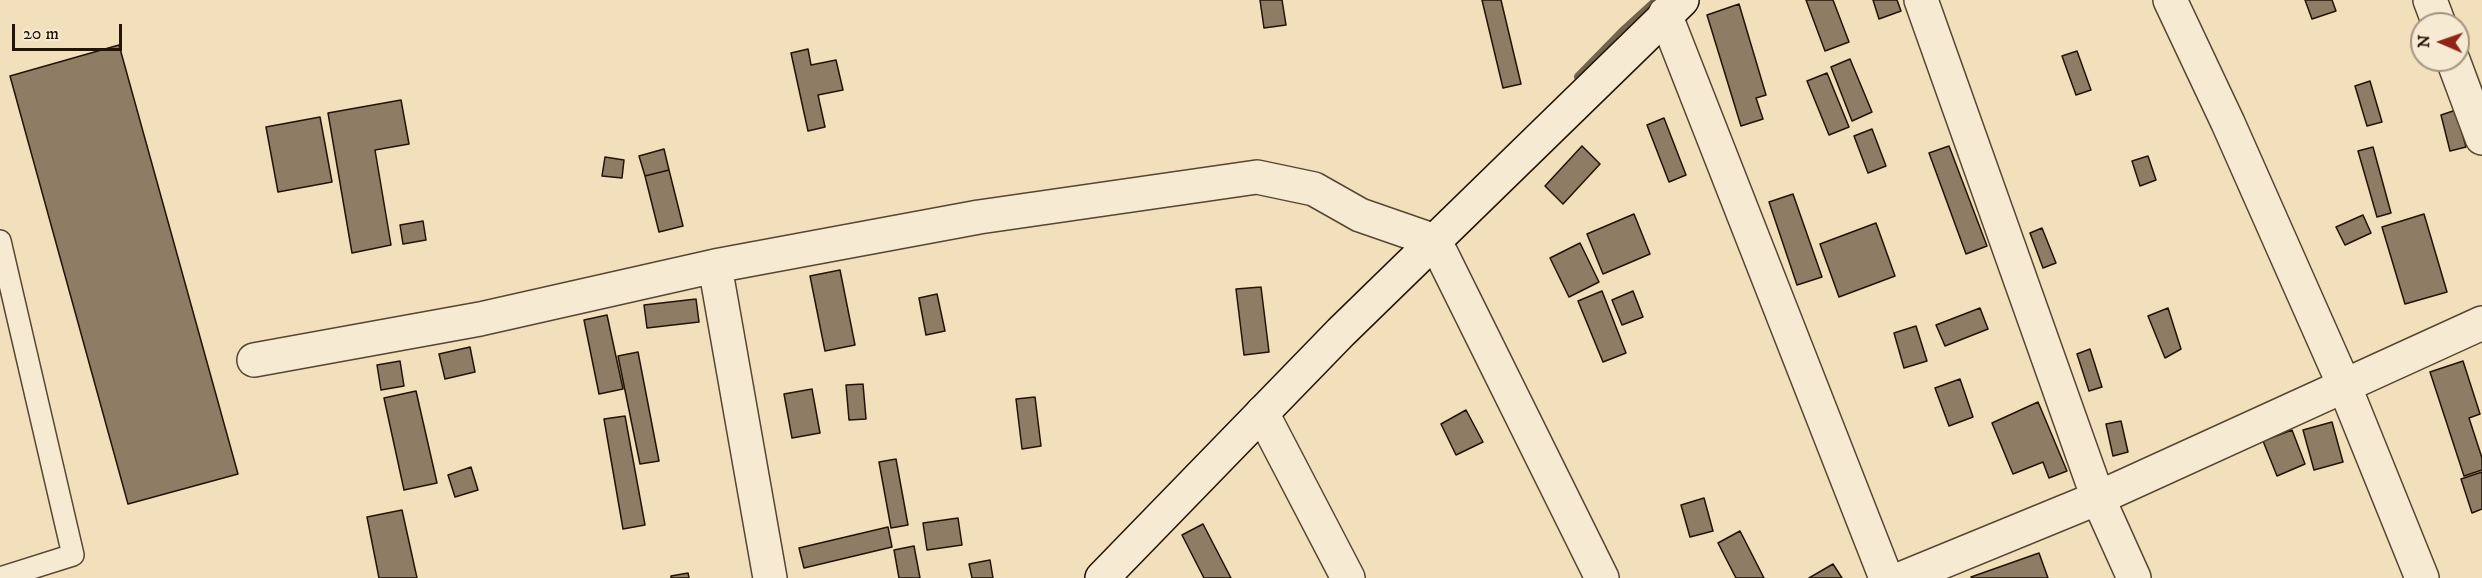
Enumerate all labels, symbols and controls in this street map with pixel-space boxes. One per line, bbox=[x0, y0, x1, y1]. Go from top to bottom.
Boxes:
scale bar bbox=[15, 12, 124, 50]
north arrow bbox=[2410, 12, 2470, 72]
text: 20 m bbox=[23, 23, 59, 45]
text: N bbox=[2414, 35, 2434, 48]

